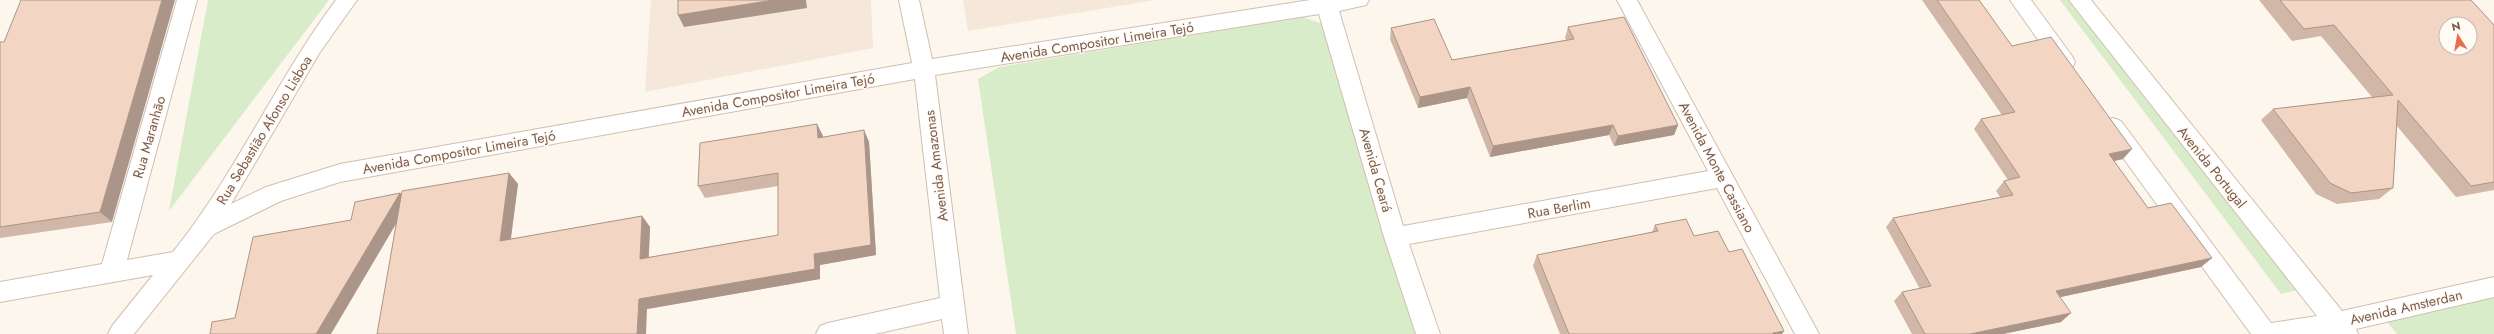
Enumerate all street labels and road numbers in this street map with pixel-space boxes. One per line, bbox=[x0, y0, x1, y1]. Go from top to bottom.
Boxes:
street label: Avenida Compositor Limeira Tejó bbox=[999, 17, 1195, 67]
street label: Rua Sebastião Afonso Lisboa bbox=[211, 52, 317, 208]
street label: Avenida Compositor Limeira Tejó bbox=[680, 68, 876, 122]
street label: Rua Maranhão bbox=[128, 93, 170, 181]
street label: Avenida Monte Cassiano bbox=[1674, 98, 1760, 236]
street label: Avenida Amazonas bbox=[919, 109, 953, 223]
street label: Avenida Portugal bbox=[2173, 122, 2251, 212]
street label: Avenida Compositor Limeira Tejó bbox=[361, 125, 557, 179]
street label: Avenida Ceará bbox=[1354, 126, 1398, 214]
street label: Rua Berlim bbox=[1526, 193, 1592, 223]
street label: Avenida Amsterdan bbox=[2348, 284, 2464, 330]

